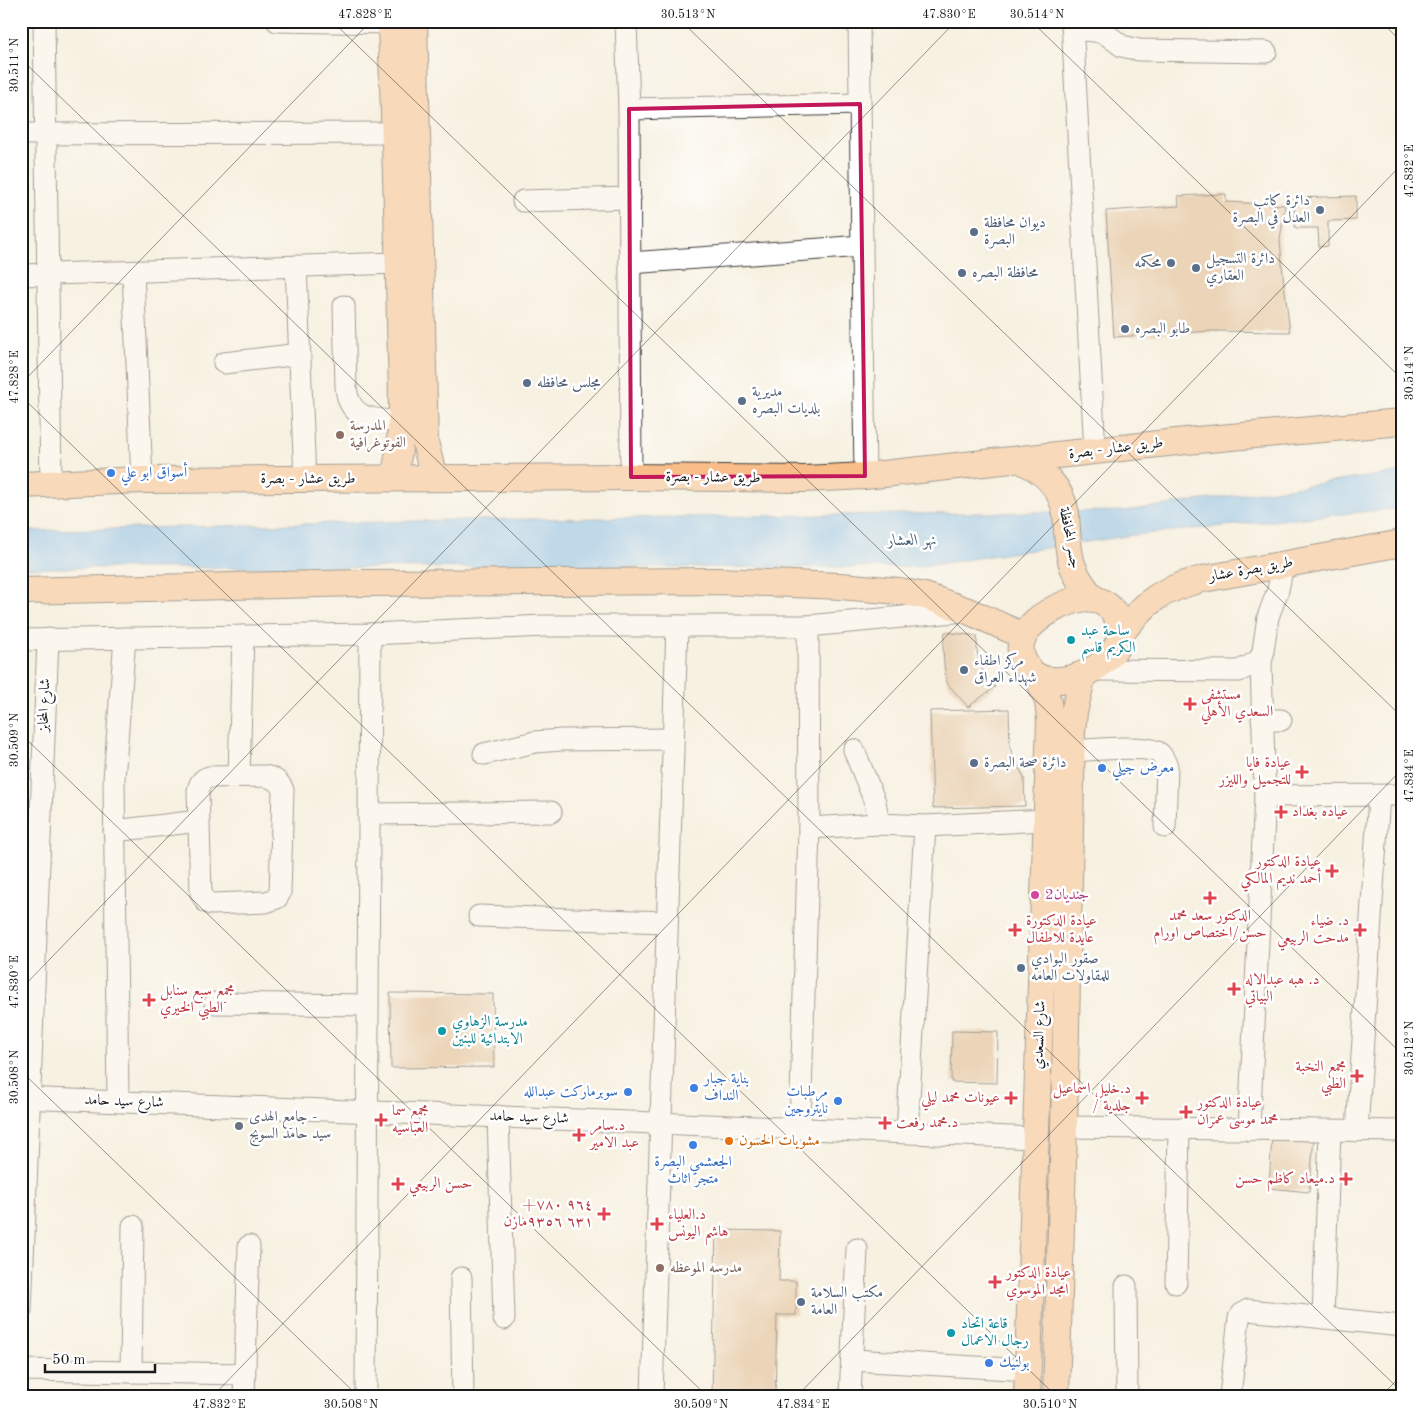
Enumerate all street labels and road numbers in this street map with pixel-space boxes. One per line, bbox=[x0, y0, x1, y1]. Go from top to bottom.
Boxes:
street label: طريق عشار - بصرة bbox=[1068, 436, 1164, 463]
street label: طريق عشار - بصرة bbox=[665, 470, 761, 487]
street label: طريق عشار - بصرة bbox=[260, 472, 356, 488]
street label: جسر المحافظة bbox=[1055, 506, 1083, 570]
street label: طريق بصرة عشار bbox=[1206, 555, 1294, 586]
street label: شارع المخابز bbox=[36, 678, 57, 734]
street label: شارع السعدي bbox=[1031, 1000, 1053, 1070]
street label: شارع سيد حامد bbox=[84, 1093, 164, 1115]
street label: شارع سيد حامد bbox=[489, 1109, 569, 1131]

